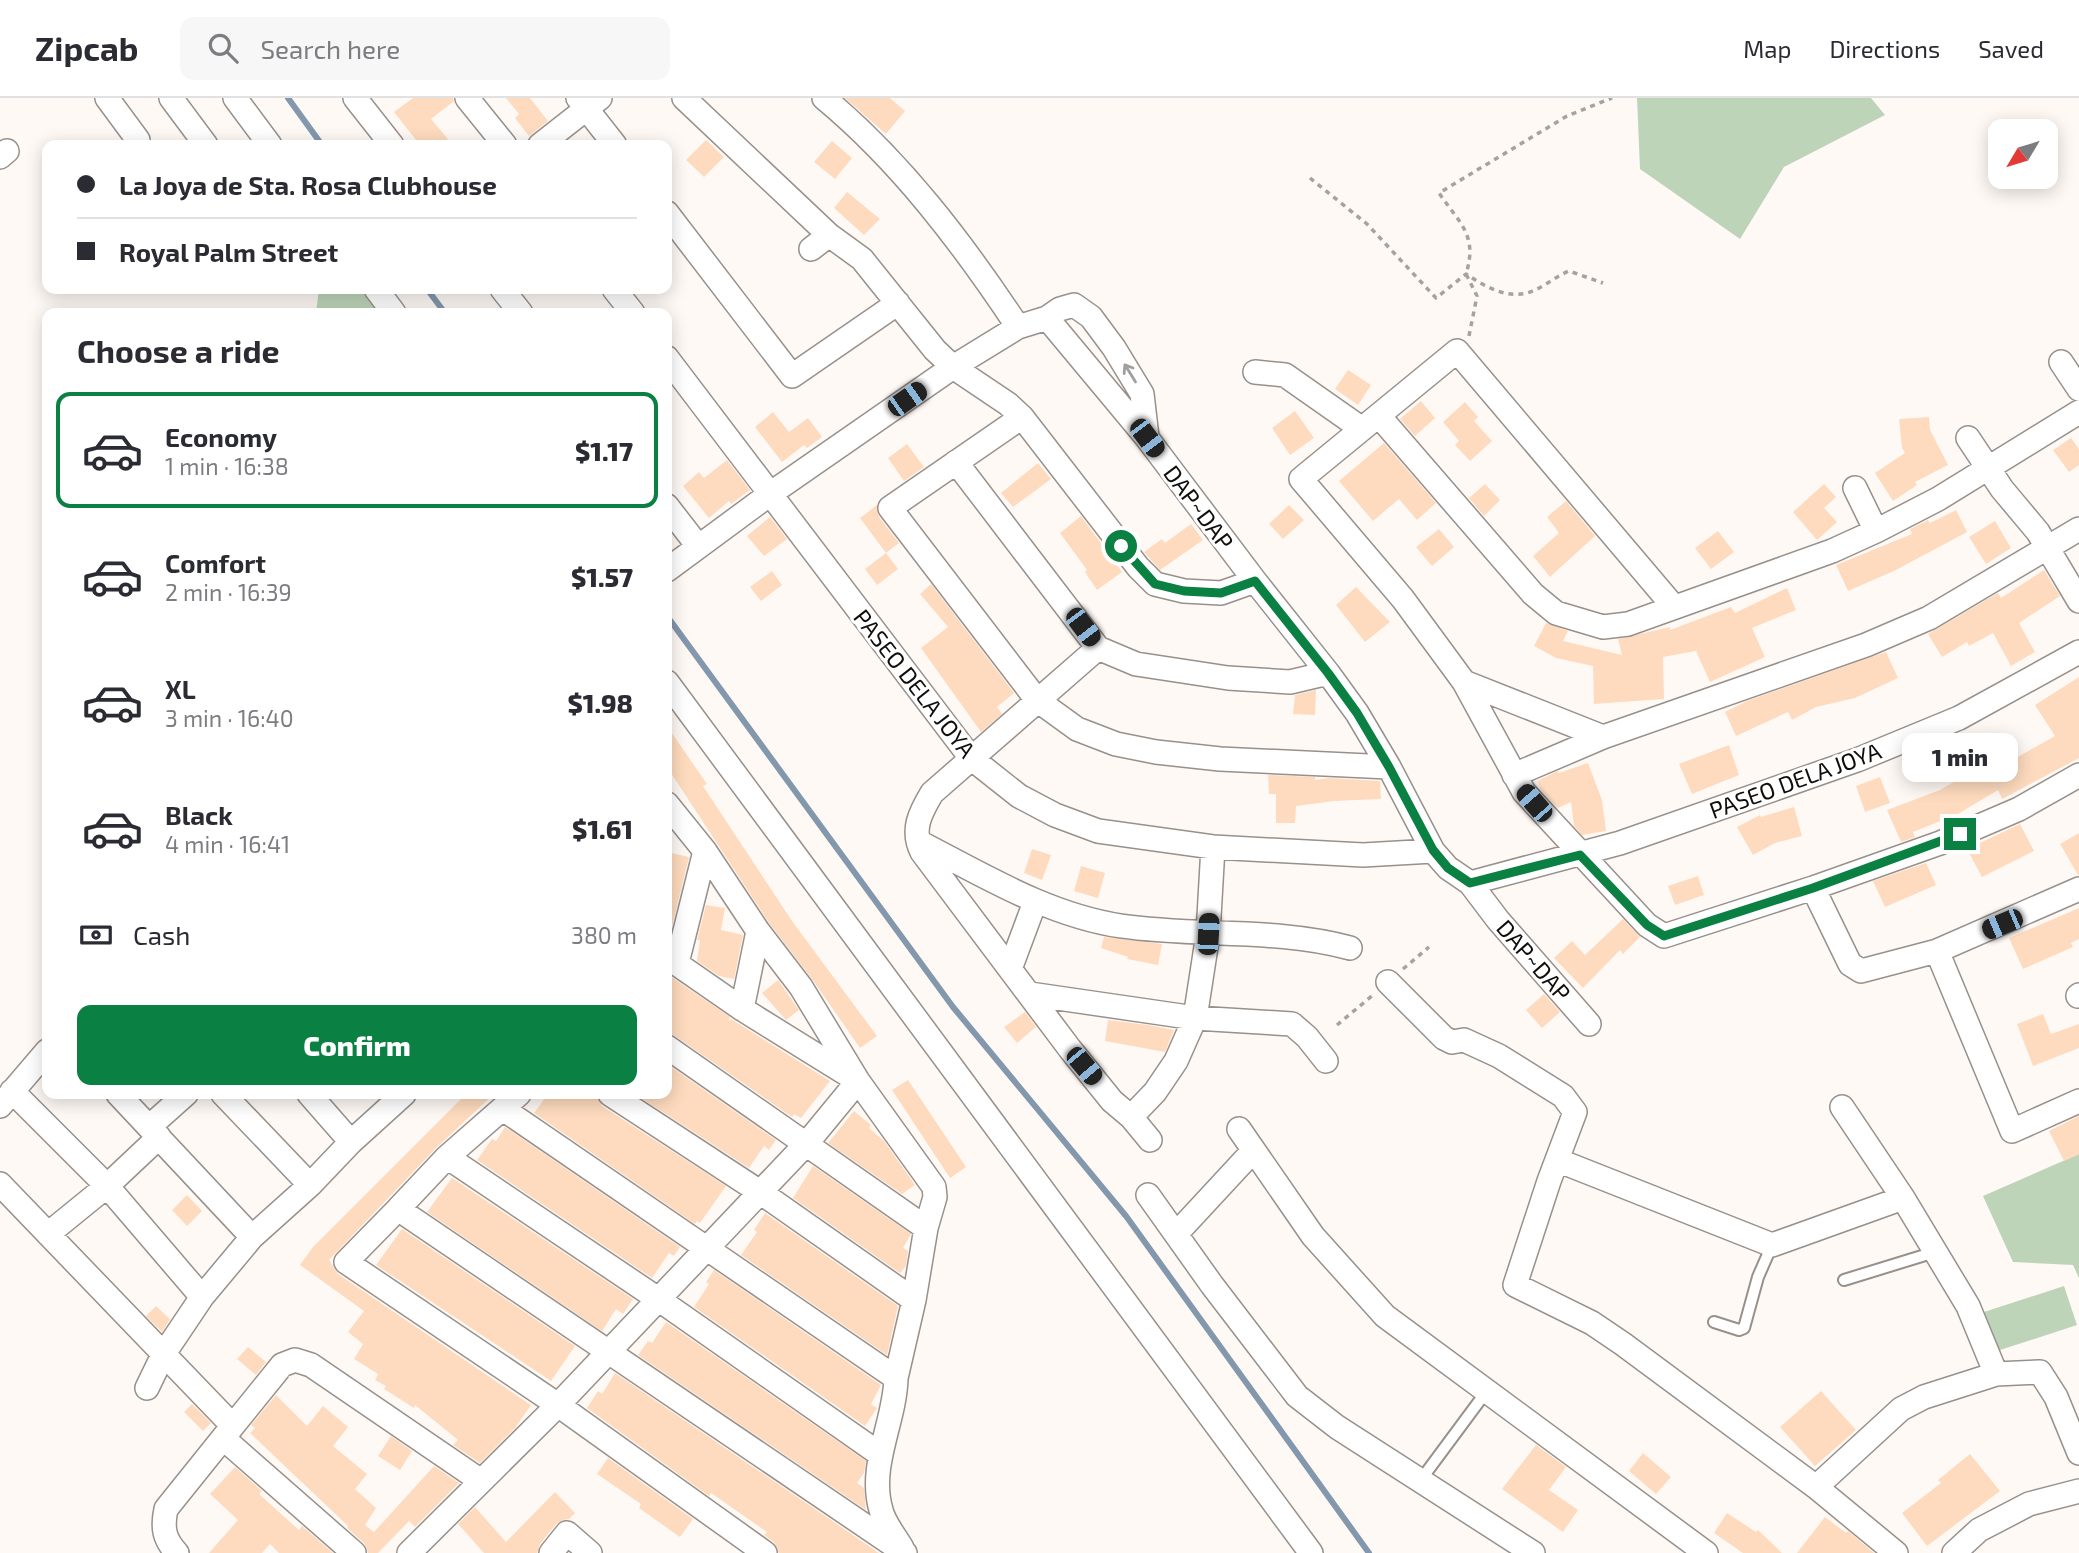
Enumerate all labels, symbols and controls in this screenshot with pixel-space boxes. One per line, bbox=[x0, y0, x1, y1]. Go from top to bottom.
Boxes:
search box bbox=[180, 17, 670, 80]
text: Zipcab bbox=[35, 28, 138, 68]
icon: search bbox=[204, 29, 242, 67]
text: Search here bbox=[260, 33, 400, 64]
text: Map bbox=[1743, 34, 1791, 63]
text: Directions bbox=[1829, 34, 1940, 63]
text: Saved bbox=[1978, 34, 2044, 63]
north arrow bbox=[1988, 119, 2058, 189]
map controls bbox=[1988, 119, 2058, 189]
text: La Joya de Sta. Rosa Clubhouse bbox=[119, 169, 497, 200]
text: Royal Palm Street bbox=[119, 236, 338, 267]
text: Choose a ride bbox=[77, 331, 280, 369]
one-way arrow bbox=[1122, 364, 1136, 384]
car bbox=[884, 378, 931, 420]
car bbox=[1126, 415, 1169, 461]
icon: car bbox=[81, 419, 144, 482]
text: Economy bbox=[165, 421, 277, 452]
text: $1.17 bbox=[575, 435, 633, 466]
text: 1 min · 16:38 bbox=[165, 452, 289, 480]
street label: DAP~DAP bbox=[1158, 459, 1240, 555]
route start bbox=[1105, 530, 1137, 562]
icon: car bbox=[81, 545, 144, 608]
text: Comfort bbox=[165, 547, 266, 578]
text: $1.57 bbox=[571, 561, 633, 592]
text: 2 min · 16:39 bbox=[165, 578, 292, 606]
street label: PASEO DELA JOYA bbox=[848, 603, 982, 763]
car bbox=[1062, 604, 1105, 650]
icon: car bbox=[81, 671, 144, 734]
text: XL bbox=[165, 673, 196, 704]
text: $1.98 bbox=[567, 687, 633, 718]
text: 3 min · 16:40 bbox=[165, 704, 294, 732]
callout: 1 min bbox=[1902, 732, 2018, 782]
street label: PASEO DELA JOYA bbox=[1705, 736, 1885, 824]
text: 1 min bbox=[1932, 743, 1988, 771]
car bbox=[1513, 780, 1556, 826]
icon: car bbox=[81, 797, 144, 860]
text: Black bbox=[165, 799, 233, 830]
text: $1.61 bbox=[572, 813, 633, 844]
route end bbox=[1944, 818, 1976, 850]
text: 4 min · 16:41 bbox=[165, 830, 290, 858]
car bbox=[1979, 906, 2026, 942]
car bbox=[1197, 912, 1220, 956]
street label: DAP~DAP bbox=[1491, 914, 1577, 1006]
icon: cash bbox=[77, 916, 115, 954]
text: Cash bbox=[133, 919, 190, 950]
text: 380 m bbox=[571, 921, 637, 949]
button: Confirm bbox=[77, 1005, 637, 1085]
car bbox=[1063, 1043, 1106, 1089]

